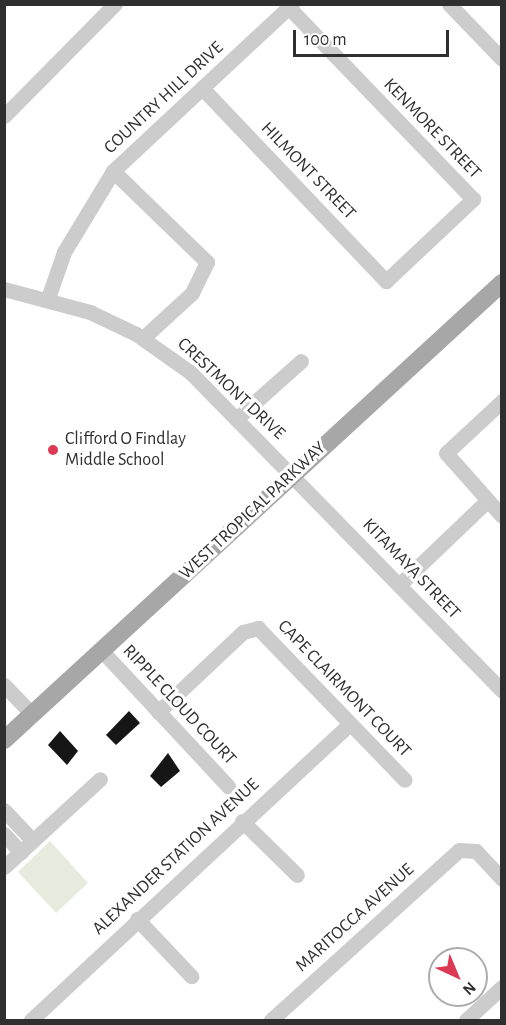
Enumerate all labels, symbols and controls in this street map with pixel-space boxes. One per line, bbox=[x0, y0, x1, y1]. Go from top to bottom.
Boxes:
scale bar bbox=[296, 18, 452, 56]
text: 100 m bbox=[304, 31, 347, 49]
street label: COUNTRY HILL DRIVE bbox=[100, 37, 228, 159]
street label: KENMORE STREET bbox=[379, 74, 485, 184]
street label: HILMONT STREET bbox=[256, 118, 360, 224]
street label: CRESTMONT DRIVE bbox=[173, 334, 289, 444]
place label: Clifford O Findlay Middle School bbox=[65, 429, 186, 472]
street label: WEST TROPICAL PARKWAY bbox=[175, 438, 331, 584]
marker: Clifford O Findlay Middle School bbox=[46, 443, 60, 457]
street label: KITAMAYA STREET bbox=[358, 514, 464, 624]
street label: CAPE CLAIRMONT COURT bbox=[273, 616, 415, 762]
street label: RIPPLE CLOUD COURT bbox=[118, 640, 240, 770]
street label: ALEXANDER STATION AVENUE bbox=[88, 774, 264, 940]
street label: MARITOCCA AVENUE bbox=[291, 859, 419, 977]
north arrow bbox=[428, 947, 488, 1007]
text: N bbox=[460, 979, 479, 998]

